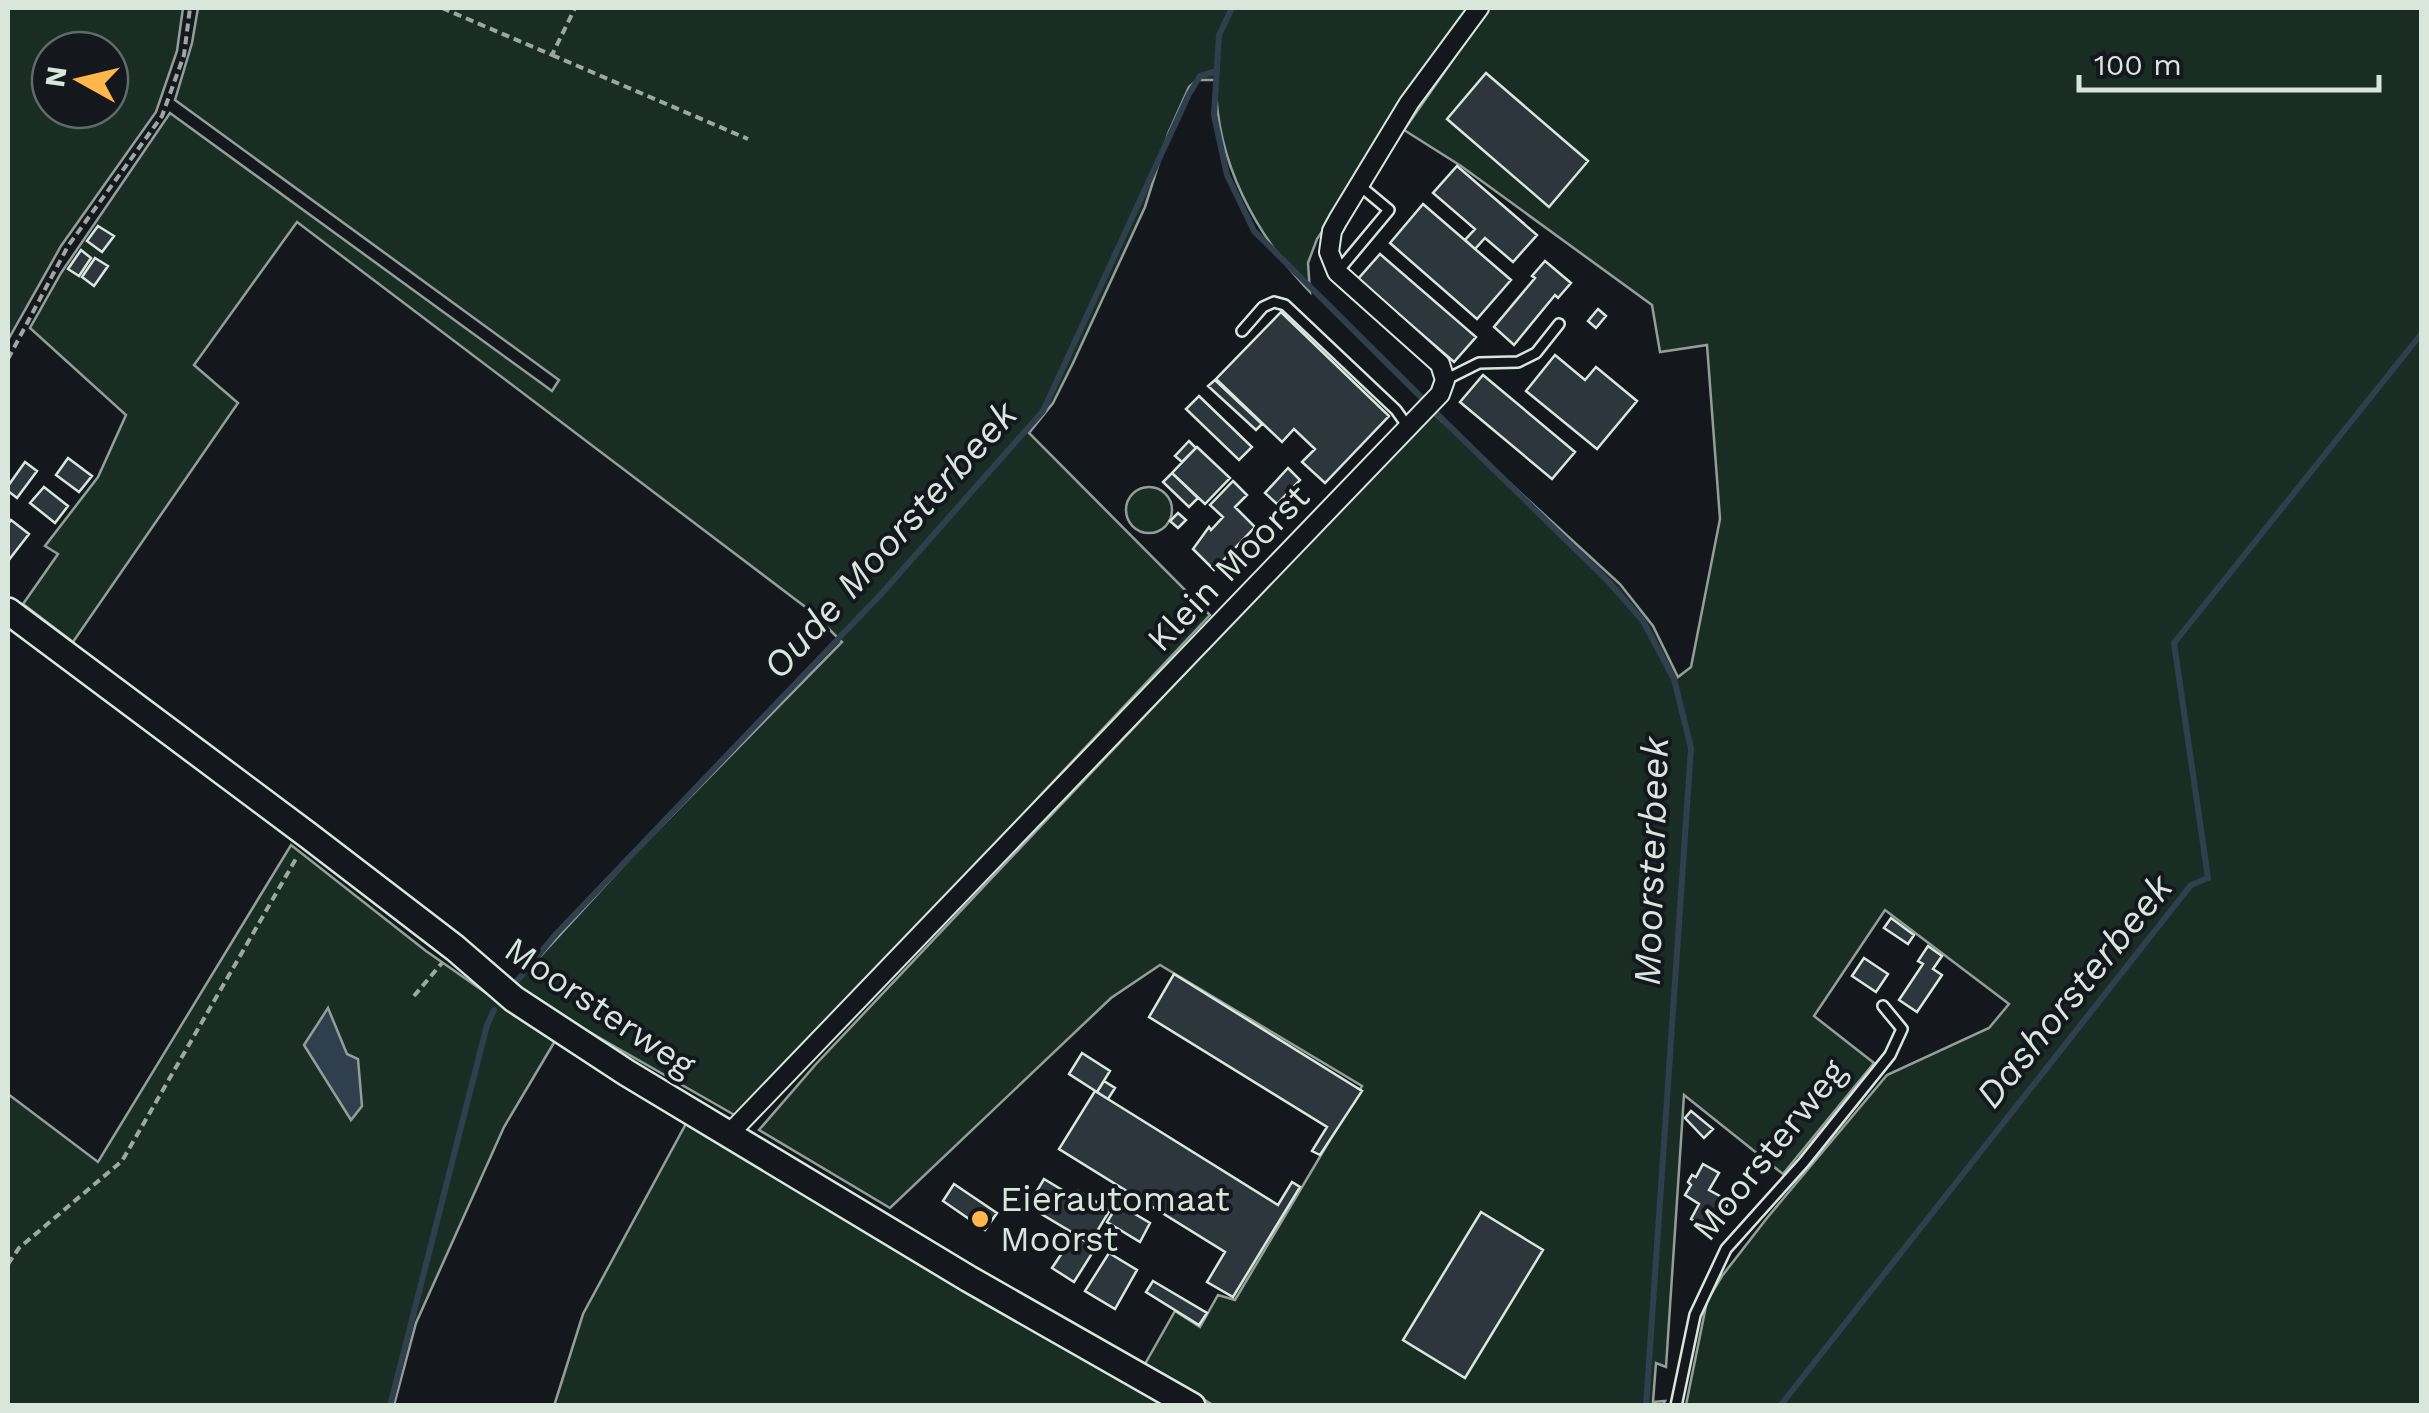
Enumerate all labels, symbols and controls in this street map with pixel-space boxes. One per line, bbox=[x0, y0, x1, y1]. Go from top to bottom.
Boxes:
north arrow bbox=[30, 30, 130, 130]
scale bar bbox=[2079, 30, 2379, 92]
text: 100 m bbox=[2094, 47, 2182, 82]
text: N bbox=[38, 64, 74, 89]
water label: Oude Moorsterbeek bbox=[754, 391, 1027, 688]
street label: Klein Moorst bbox=[1138, 476, 1318, 660]
water label: Moorsterbeek bbox=[1625, 734, 1677, 986]
water label: Dashorsterbeek bbox=[1967, 865, 2182, 1116]
street label: Moorsterweg bbox=[497, 928, 703, 1086]
street label: Moorsterweg bbox=[1683, 1051, 1855, 1249]
place label: Eierautomaat Moorst bbox=[1000, 1178, 1230, 1260]
marker: Eierautomaat Moorst bbox=[969, 1208, 991, 1230]

